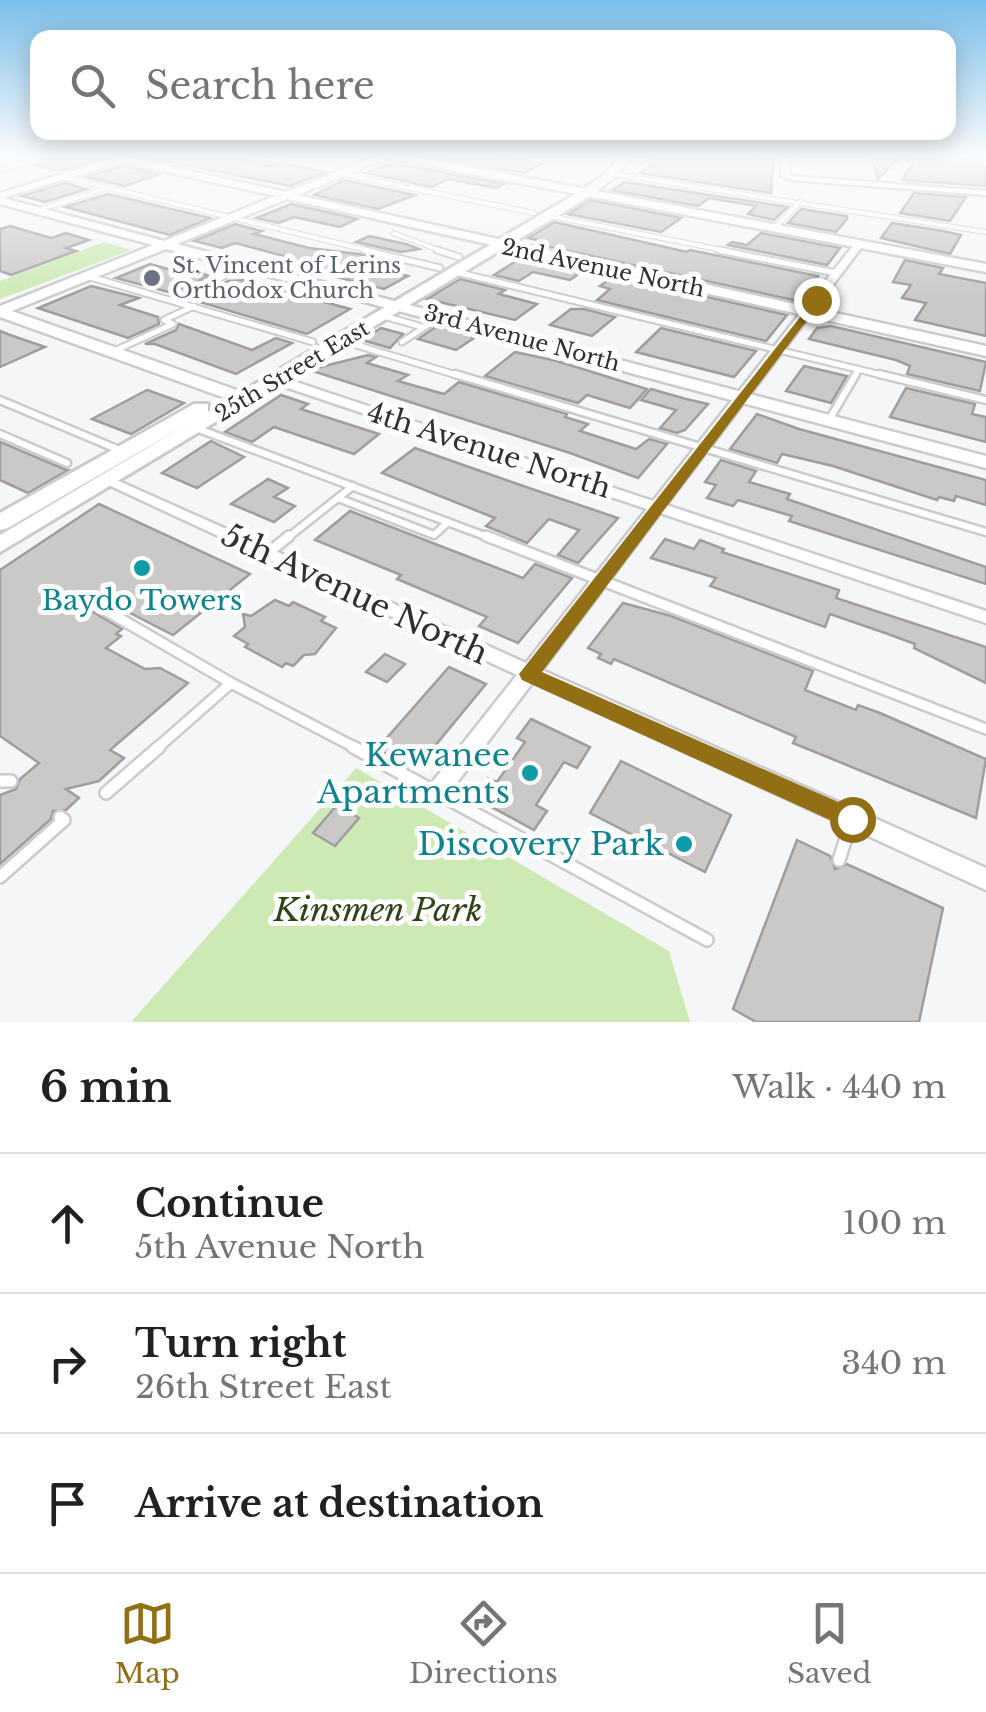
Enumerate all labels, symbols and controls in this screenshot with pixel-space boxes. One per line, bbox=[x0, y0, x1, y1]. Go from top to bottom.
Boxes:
search box bbox=[30, 30, 956, 140]
icon: search bbox=[65, 58, 120, 113]
text: Search here bbox=[145, 62, 375, 109]
street label: 2nd Avenue North bbox=[499, 233, 707, 303]
place label: St. Vincent of Lerins Orthodox Church bbox=[172, 252, 401, 304]
marker: St. Vincent of Lerins Orthodox Church bbox=[141, 267, 163, 289]
route end bbox=[794, 278, 840, 324]
street label: 3rd Avenue North bbox=[421, 299, 623, 377]
street label: 25th Street East bbox=[210, 314, 374, 428]
street label: 4th Avenue North bbox=[363, 394, 615, 506]
street label: 5th Avenue North bbox=[215, 515, 495, 673]
marker: Baydo Towers bbox=[131, 557, 153, 579]
place label: Baydo Towers bbox=[42, 583, 242, 618]
place label: Kewanee Apartments bbox=[316, 735, 510, 812]
marker: Kewanee Apartments bbox=[519, 762, 541, 784]
route start bbox=[830, 797, 876, 843]
place label: Discovery Park bbox=[417, 824, 664, 864]
marker: Discovery Park bbox=[673, 833, 695, 855]
park label: Kinsmen Park bbox=[273, 890, 482, 930]
text: 6 min bbox=[40, 1061, 172, 1113]
text: Walk · 440 m bbox=[732, 1067, 946, 1107]
text: Continue bbox=[135, 1180, 324, 1227]
icon: ahead bbox=[40, 1196, 95, 1251]
text: 100 m bbox=[843, 1203, 946, 1243]
text: 5th Avenue North bbox=[135, 1227, 424, 1267]
text: Turn right bbox=[135, 1320, 346, 1367]
icon: right bbox=[40, 1336, 95, 1391]
text: 340 m bbox=[841, 1343, 946, 1383]
text: 26th Street East bbox=[135, 1367, 392, 1407]
icon: arrive bbox=[40, 1476, 95, 1531]
text: Arrive at destination bbox=[135, 1480, 544, 1527]
tab: Map bbox=[115, 1596, 180, 1691]
tab: Directions bbox=[409, 1596, 558, 1691]
tab: Saved bbox=[787, 1596, 871, 1691]

